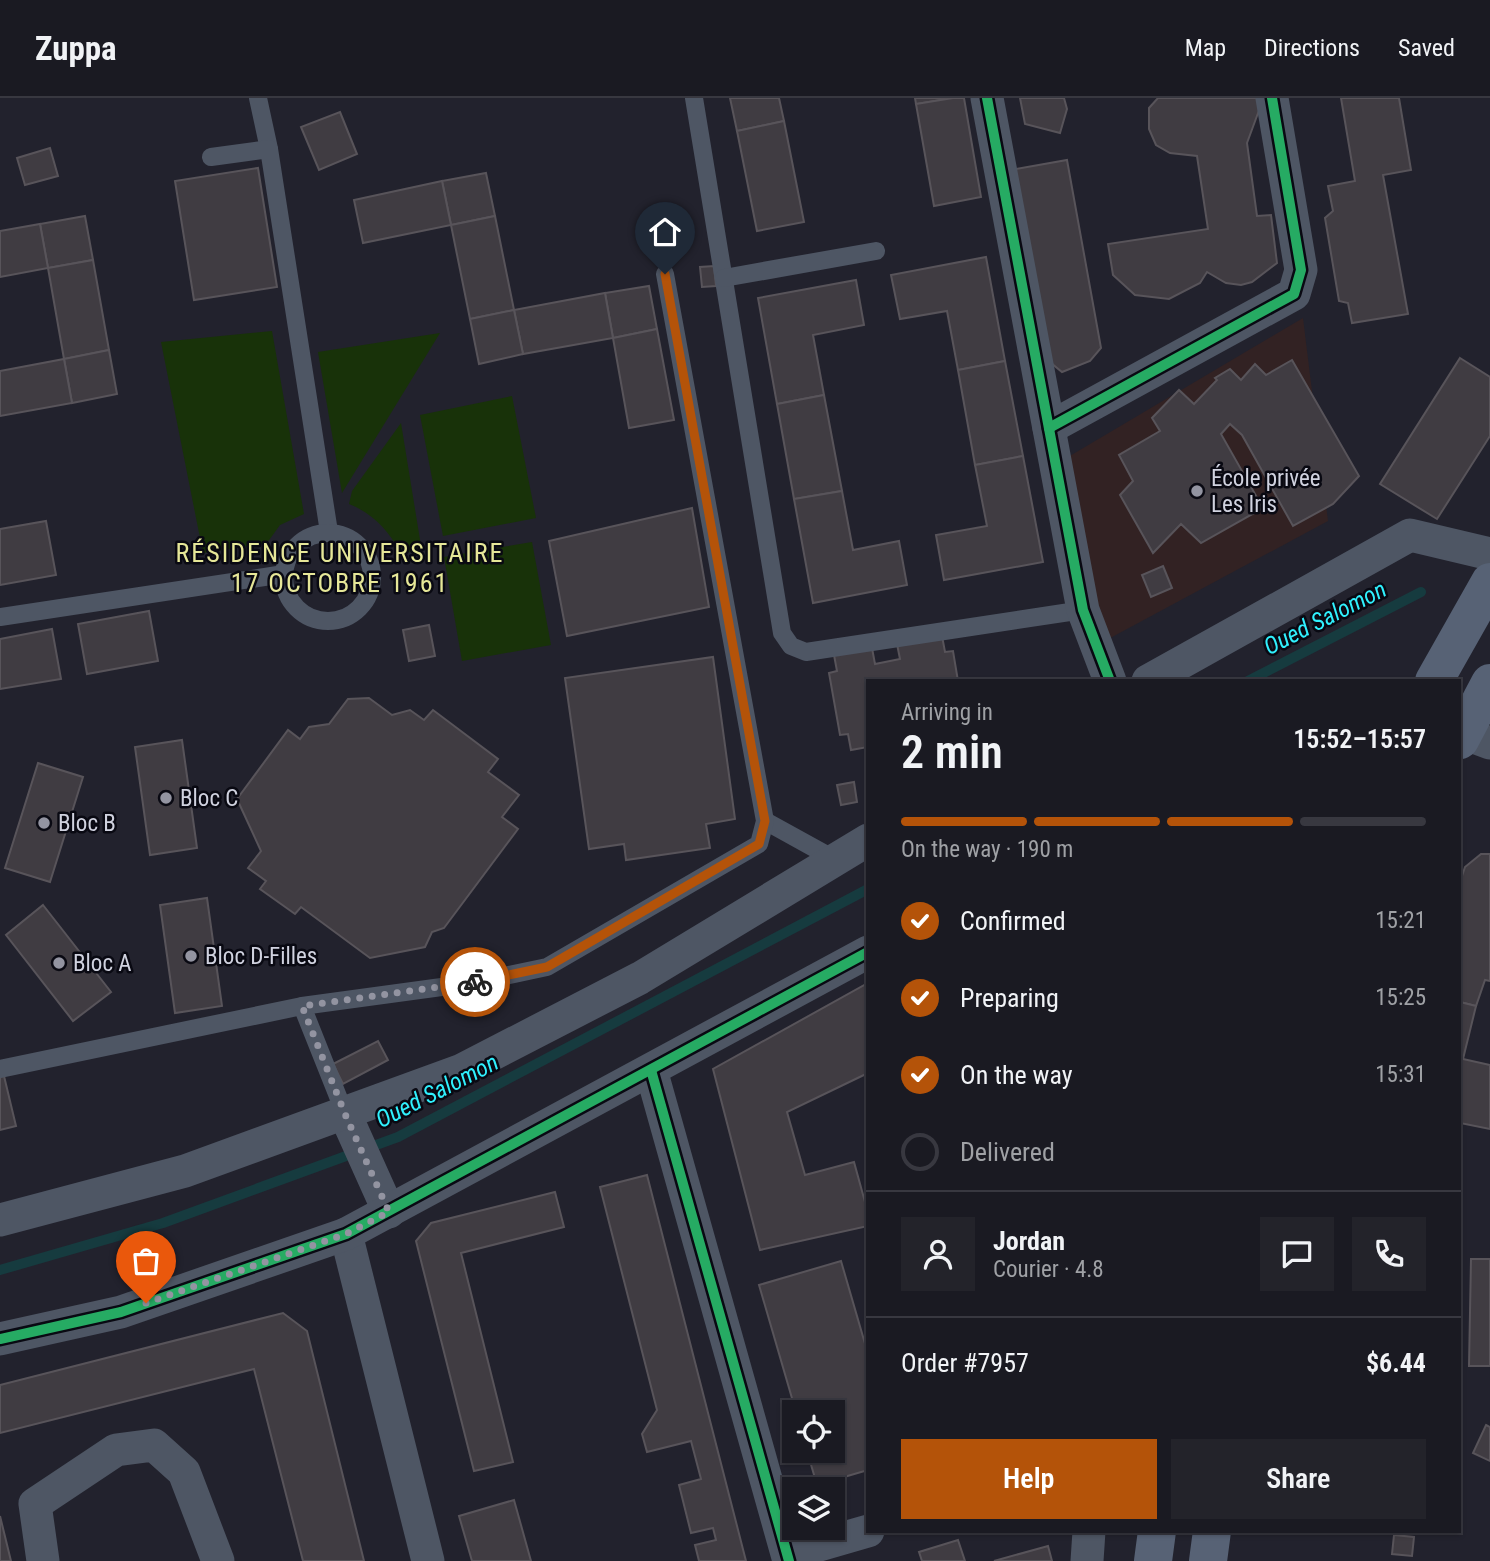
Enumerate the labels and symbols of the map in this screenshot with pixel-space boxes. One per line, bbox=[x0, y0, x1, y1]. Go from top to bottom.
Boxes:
pin bbox=[635, 202, 695, 274]
place label: École privée Les Iris bbox=[1211, 464, 1321, 518]
marker: École privée Les Iris bbox=[1189, 483, 1205, 499]
district label: RÉSIDENCE UNIVERSITAIRE 17 OCTOBRE 1961 bbox=[175, 538, 505, 598]
water label: Oued Salomon bbox=[1259, 575, 1391, 661]
place label: Bloc C bbox=[180, 785, 238, 812]
marker: Bloc C bbox=[158, 790, 174, 806]
place label: Bloc B bbox=[58, 810, 116, 837]
marker: Bloc B bbox=[36, 815, 52, 831]
place label: Bloc D-Filles bbox=[205, 943, 317, 970]
courier bbox=[440, 947, 510, 1017]
marker: Bloc D-Filles bbox=[183, 948, 199, 964]
place label: Bloc A bbox=[73, 950, 132, 977]
marker: Bloc A bbox=[51, 955, 67, 971]
water label: Oued Salomon bbox=[371, 1048, 503, 1134]
pin bbox=[116, 1231, 176, 1303]

